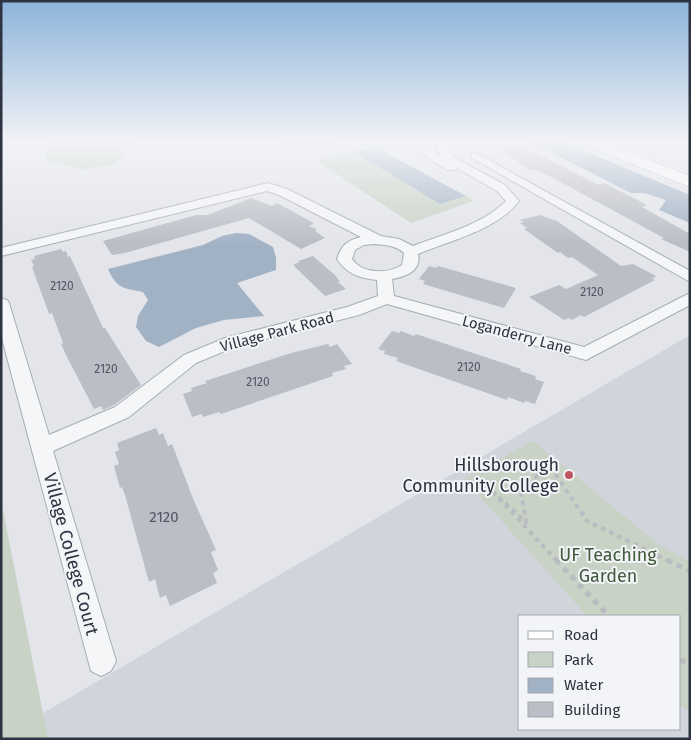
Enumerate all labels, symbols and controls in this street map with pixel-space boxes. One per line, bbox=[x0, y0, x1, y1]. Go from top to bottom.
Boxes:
house number: 2120 bbox=[50, 279, 74, 293]
house number: 2120 bbox=[580, 285, 604, 299]
street label: Village Park Road bbox=[218, 308, 336, 356]
street label: Loganderry Lane bbox=[460, 312, 574, 358]
house number: 2120 bbox=[457, 360, 481, 374]
house number: 2120 bbox=[94, 362, 118, 376]
house number: 2120 bbox=[246, 375, 270, 389]
place label: Hillsborough Community College bbox=[402, 454, 559, 497]
marker: Hillsborough Community College bbox=[563, 469, 575, 481]
street label: Village College Court bbox=[39, 470, 103, 638]
house number: 2120 bbox=[149, 508, 179, 526]
park label: UF Teaching Garden bbox=[559, 544, 657, 587]
legend bbox=[518, 615, 681, 730]
text: Road bbox=[564, 626, 599, 644]
text: Park bbox=[564, 651, 594, 669]
text: Water bbox=[564, 676, 603, 694]
text: Building bbox=[564, 701, 620, 719]

